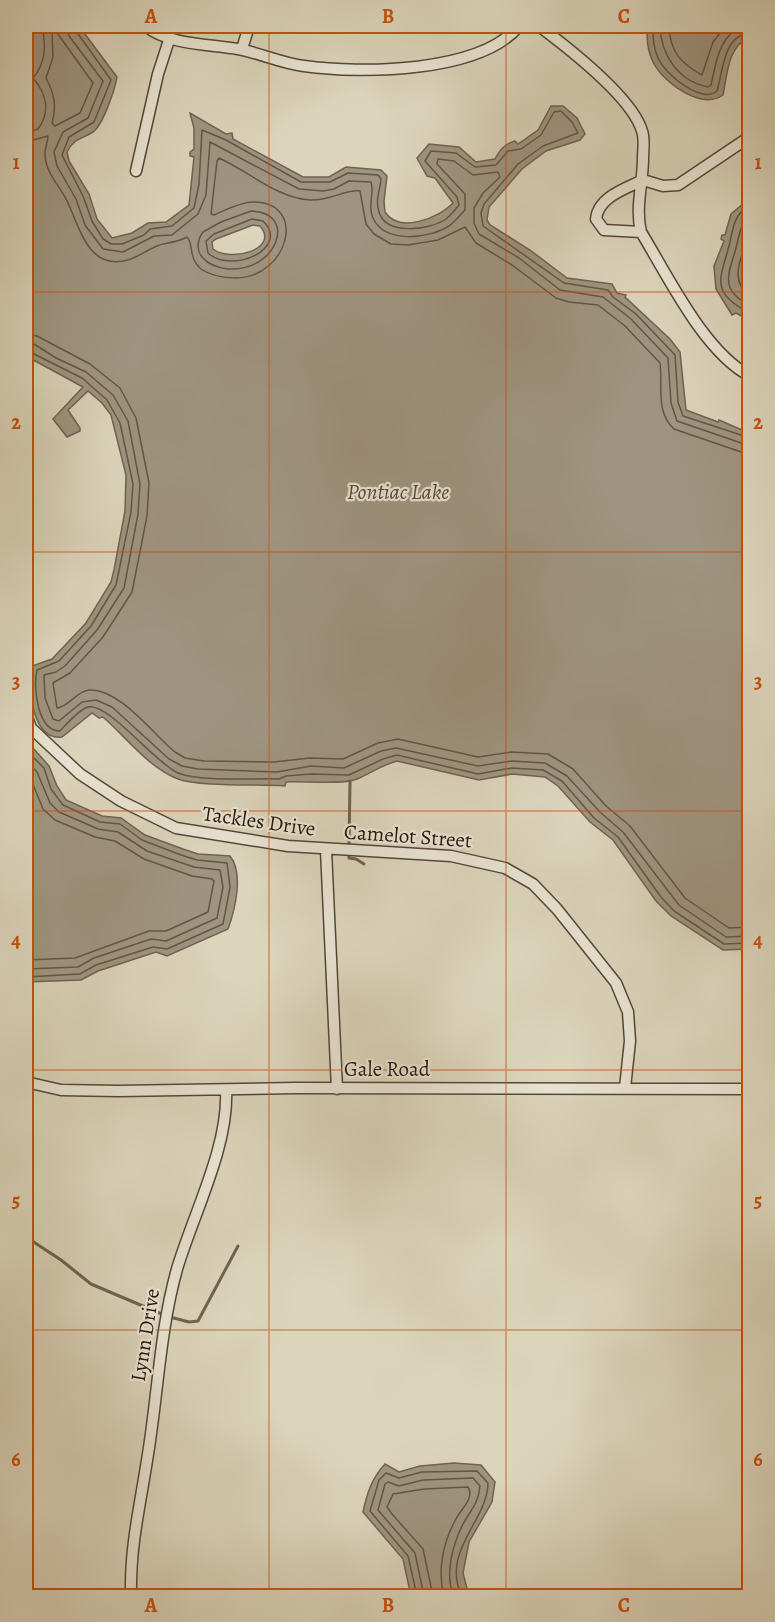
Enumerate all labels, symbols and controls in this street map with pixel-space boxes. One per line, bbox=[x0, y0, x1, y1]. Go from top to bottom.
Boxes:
text: A bbox=[144, 3, 158, 30]
text: B bbox=[382, 3, 394, 30]
text: C bbox=[618, 3, 630, 30]
text: 1 bbox=[12, 149, 20, 176]
text: 1 bbox=[754, 149, 762, 176]
text: 2 bbox=[11, 409, 21, 436]
text: 2 bbox=[753, 409, 763, 436]
water label: Pontiac Lake bbox=[347, 477, 449, 507]
text: 3 bbox=[12, 668, 20, 695]
text: 3 bbox=[754, 668, 762, 695]
street label: Tackles Drive bbox=[201, 799, 317, 843]
street label: Camelot Street bbox=[343, 818, 473, 854]
text: 4 bbox=[11, 927, 21, 954]
text: 4 bbox=[753, 927, 763, 954]
street label: Gale Road bbox=[344, 1055, 431, 1083]
text: 5 bbox=[12, 1187, 20, 1214]
text: 5 bbox=[754, 1187, 762, 1214]
street label: Lynn Drive bbox=[124, 1286, 166, 1384]
text: 6 bbox=[11, 1446, 21, 1473]
text: 6 bbox=[753, 1446, 763, 1473]
text: A bbox=[144, 1592, 158, 1619]
text: B bbox=[382, 1592, 394, 1619]
text: C bbox=[618, 1592, 630, 1619]

